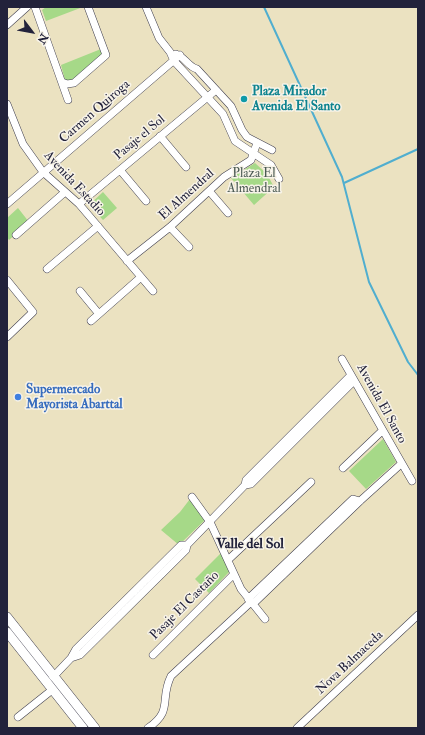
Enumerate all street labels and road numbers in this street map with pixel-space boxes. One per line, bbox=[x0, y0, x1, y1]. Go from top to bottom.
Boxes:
street label: Carmen Quiroga bbox=[56, 77, 134, 147]
street label: Pasaje el Sol bbox=[111, 112, 169, 164]
street label: Avenida Estadio bbox=[40, 148, 108, 220]
street label: El Almendral bbox=[156, 166, 218, 224]
street label: Avenida El Santo bbox=[353, 362, 409, 446]
street label: Pasaje El Castaño bbox=[147, 568, 223, 644]
street label: Nova Balmaceda bbox=[313, 628, 387, 698]

